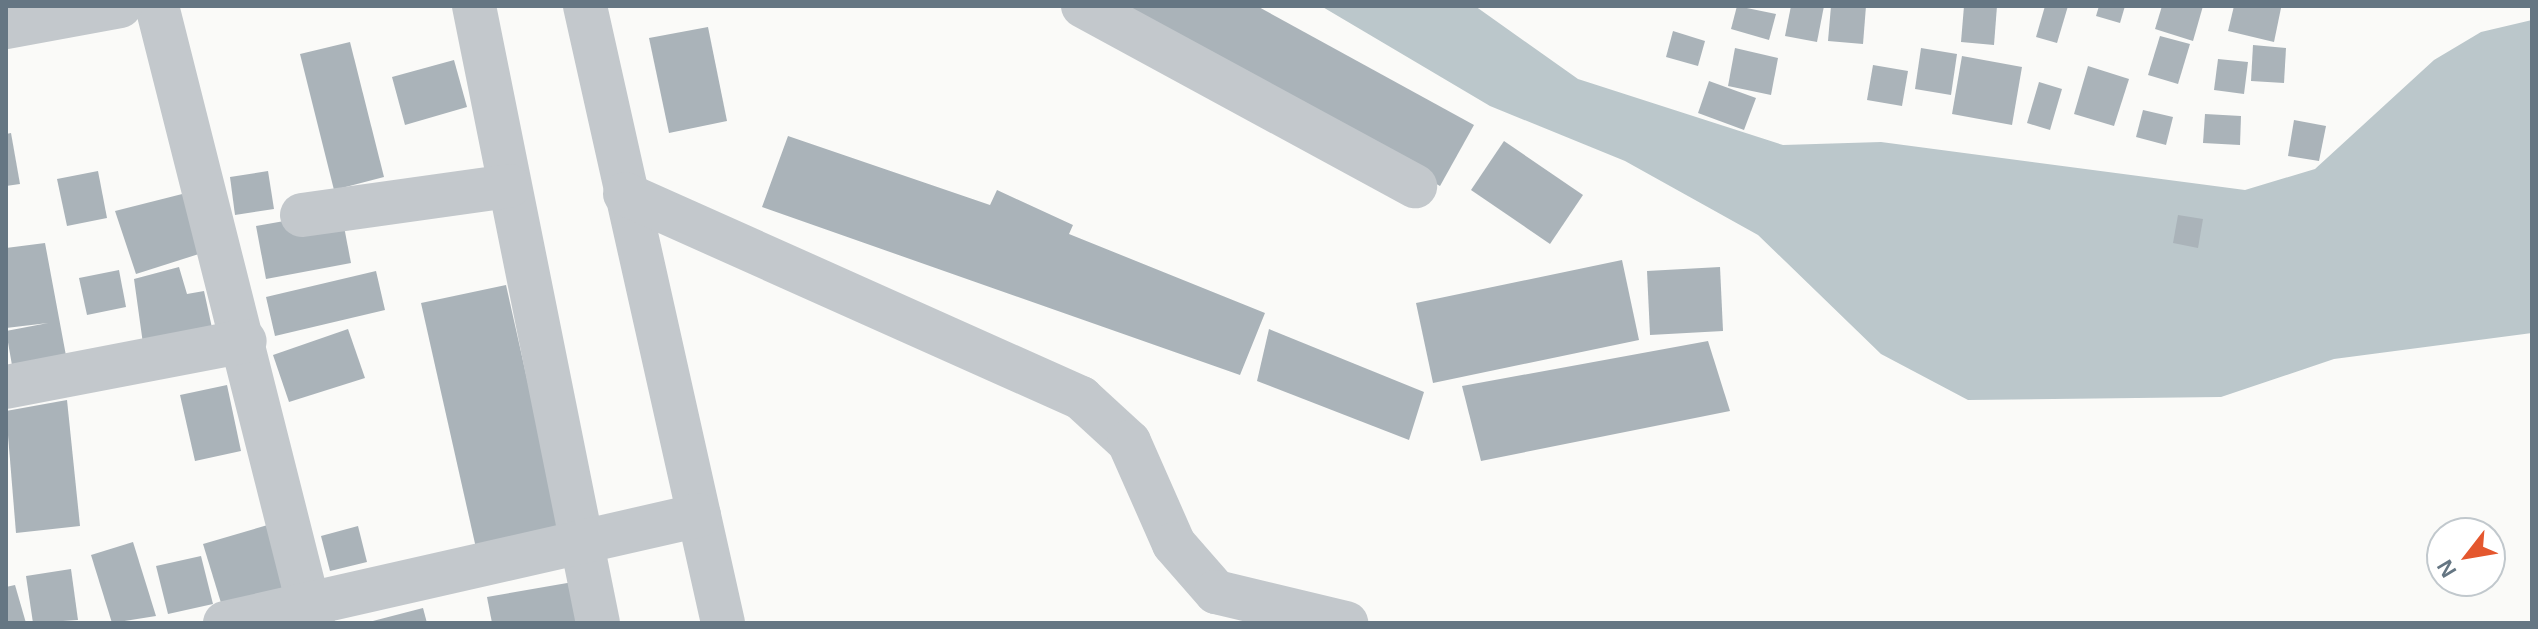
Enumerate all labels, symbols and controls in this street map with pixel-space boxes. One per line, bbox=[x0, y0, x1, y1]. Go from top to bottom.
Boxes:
north arrow bbox=[2426, 517, 2506, 597]
text: N bbox=[2432, 555, 2462, 582]

